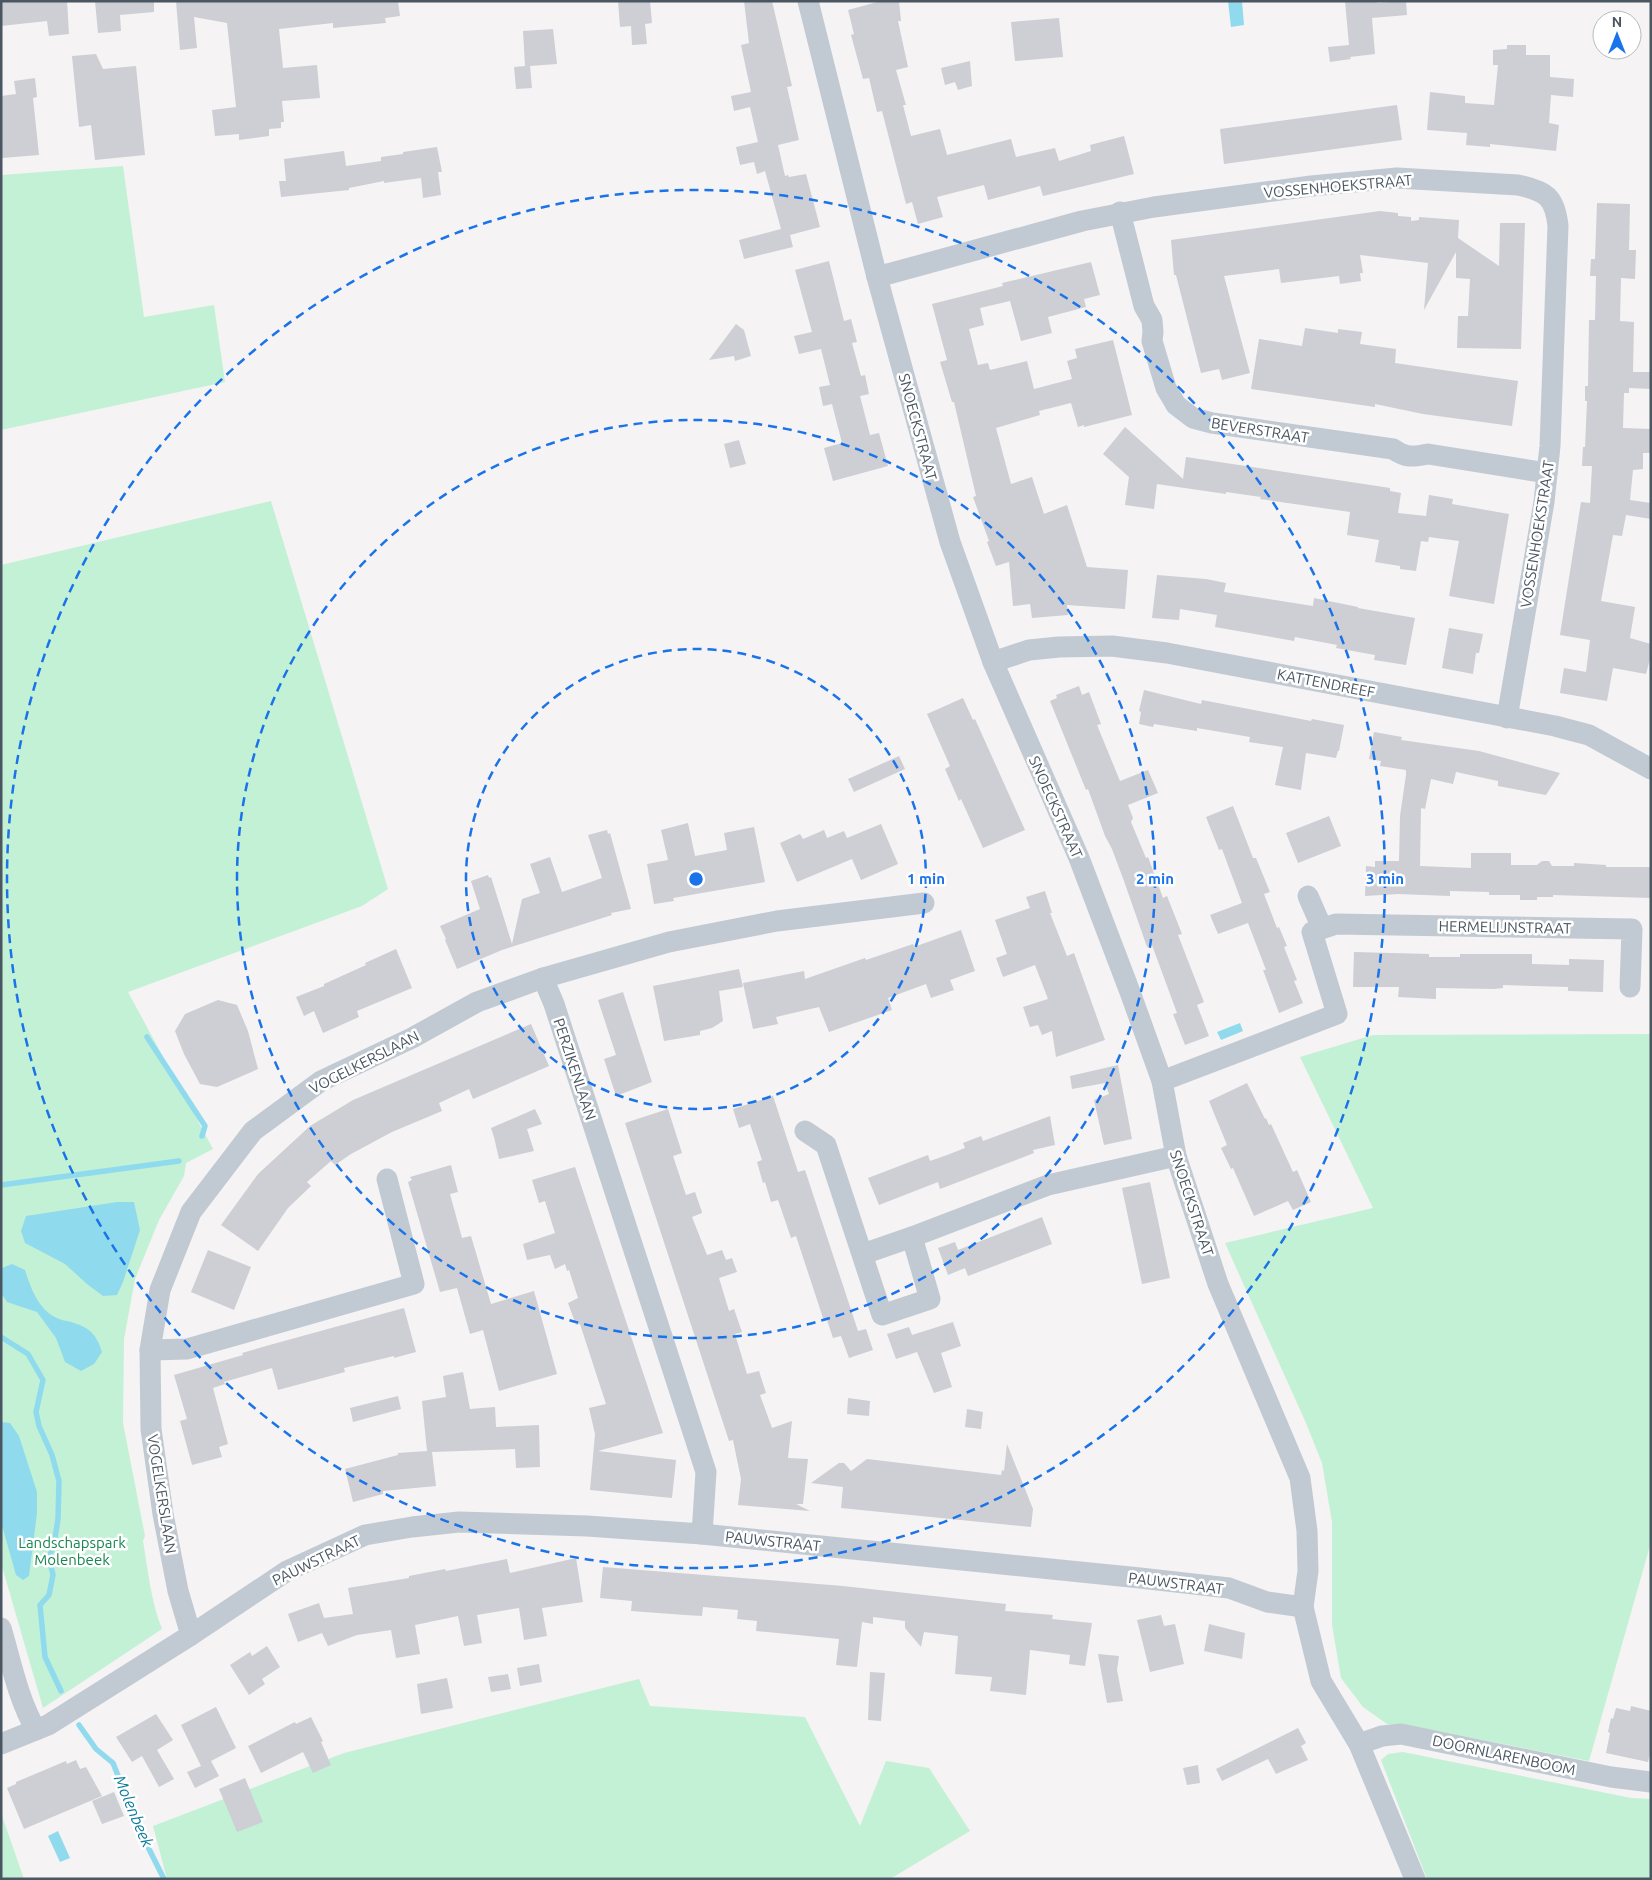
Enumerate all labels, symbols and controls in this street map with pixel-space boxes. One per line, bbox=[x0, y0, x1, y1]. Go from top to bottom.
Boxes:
north arrow bbox=[1592, 10, 1642, 60]
text: N bbox=[1612, 14, 1622, 30]
street label: VOSSENHOEKSTRAAT bbox=[1263, 171, 1414, 201]
street label: SNOECKSTRAAT bbox=[896, 372, 941, 483]
street label: BEVERSTRAAT bbox=[1210, 414, 1311, 446]
street label: VOSSENHOEKSTRAAT bbox=[1517, 458, 1557, 609]
street label: KATTENDREEF bbox=[1276, 665, 1377, 701]
street label: SNOECKSTRAAT bbox=[1026, 753, 1086, 861]
centre of rings bbox=[687, 870, 705, 888]
text: 1 min bbox=[907, 870, 945, 887]
text: 2 min bbox=[1136, 870, 1174, 887]
text: 3 min bbox=[1366, 870, 1404, 887]
street label: HERMELIJNSTRAAT bbox=[1439, 917, 1572, 937]
street label: PERZIKENLAAN bbox=[550, 1016, 600, 1122]
street label: VOGELKERSLAAN bbox=[306, 1027, 422, 1097]
street label: SNOECKSTRAAT bbox=[1167, 1148, 1217, 1259]
street label: VOGELKERSLAAN bbox=[144, 1433, 180, 1555]
street label: PAUWSTRAAT bbox=[725, 1528, 822, 1555]
street label: PAUWSTRAAT bbox=[269, 1531, 363, 1589]
park label: Landschapspark Molenbeek bbox=[18, 1534, 126, 1568]
street label: PAUWSTRAAT bbox=[1128, 1569, 1225, 1597]
street label: DOORNLARENBOOM bbox=[1431, 1732, 1577, 1778]
water label: Molenbeek bbox=[111, 1772, 158, 1851]

